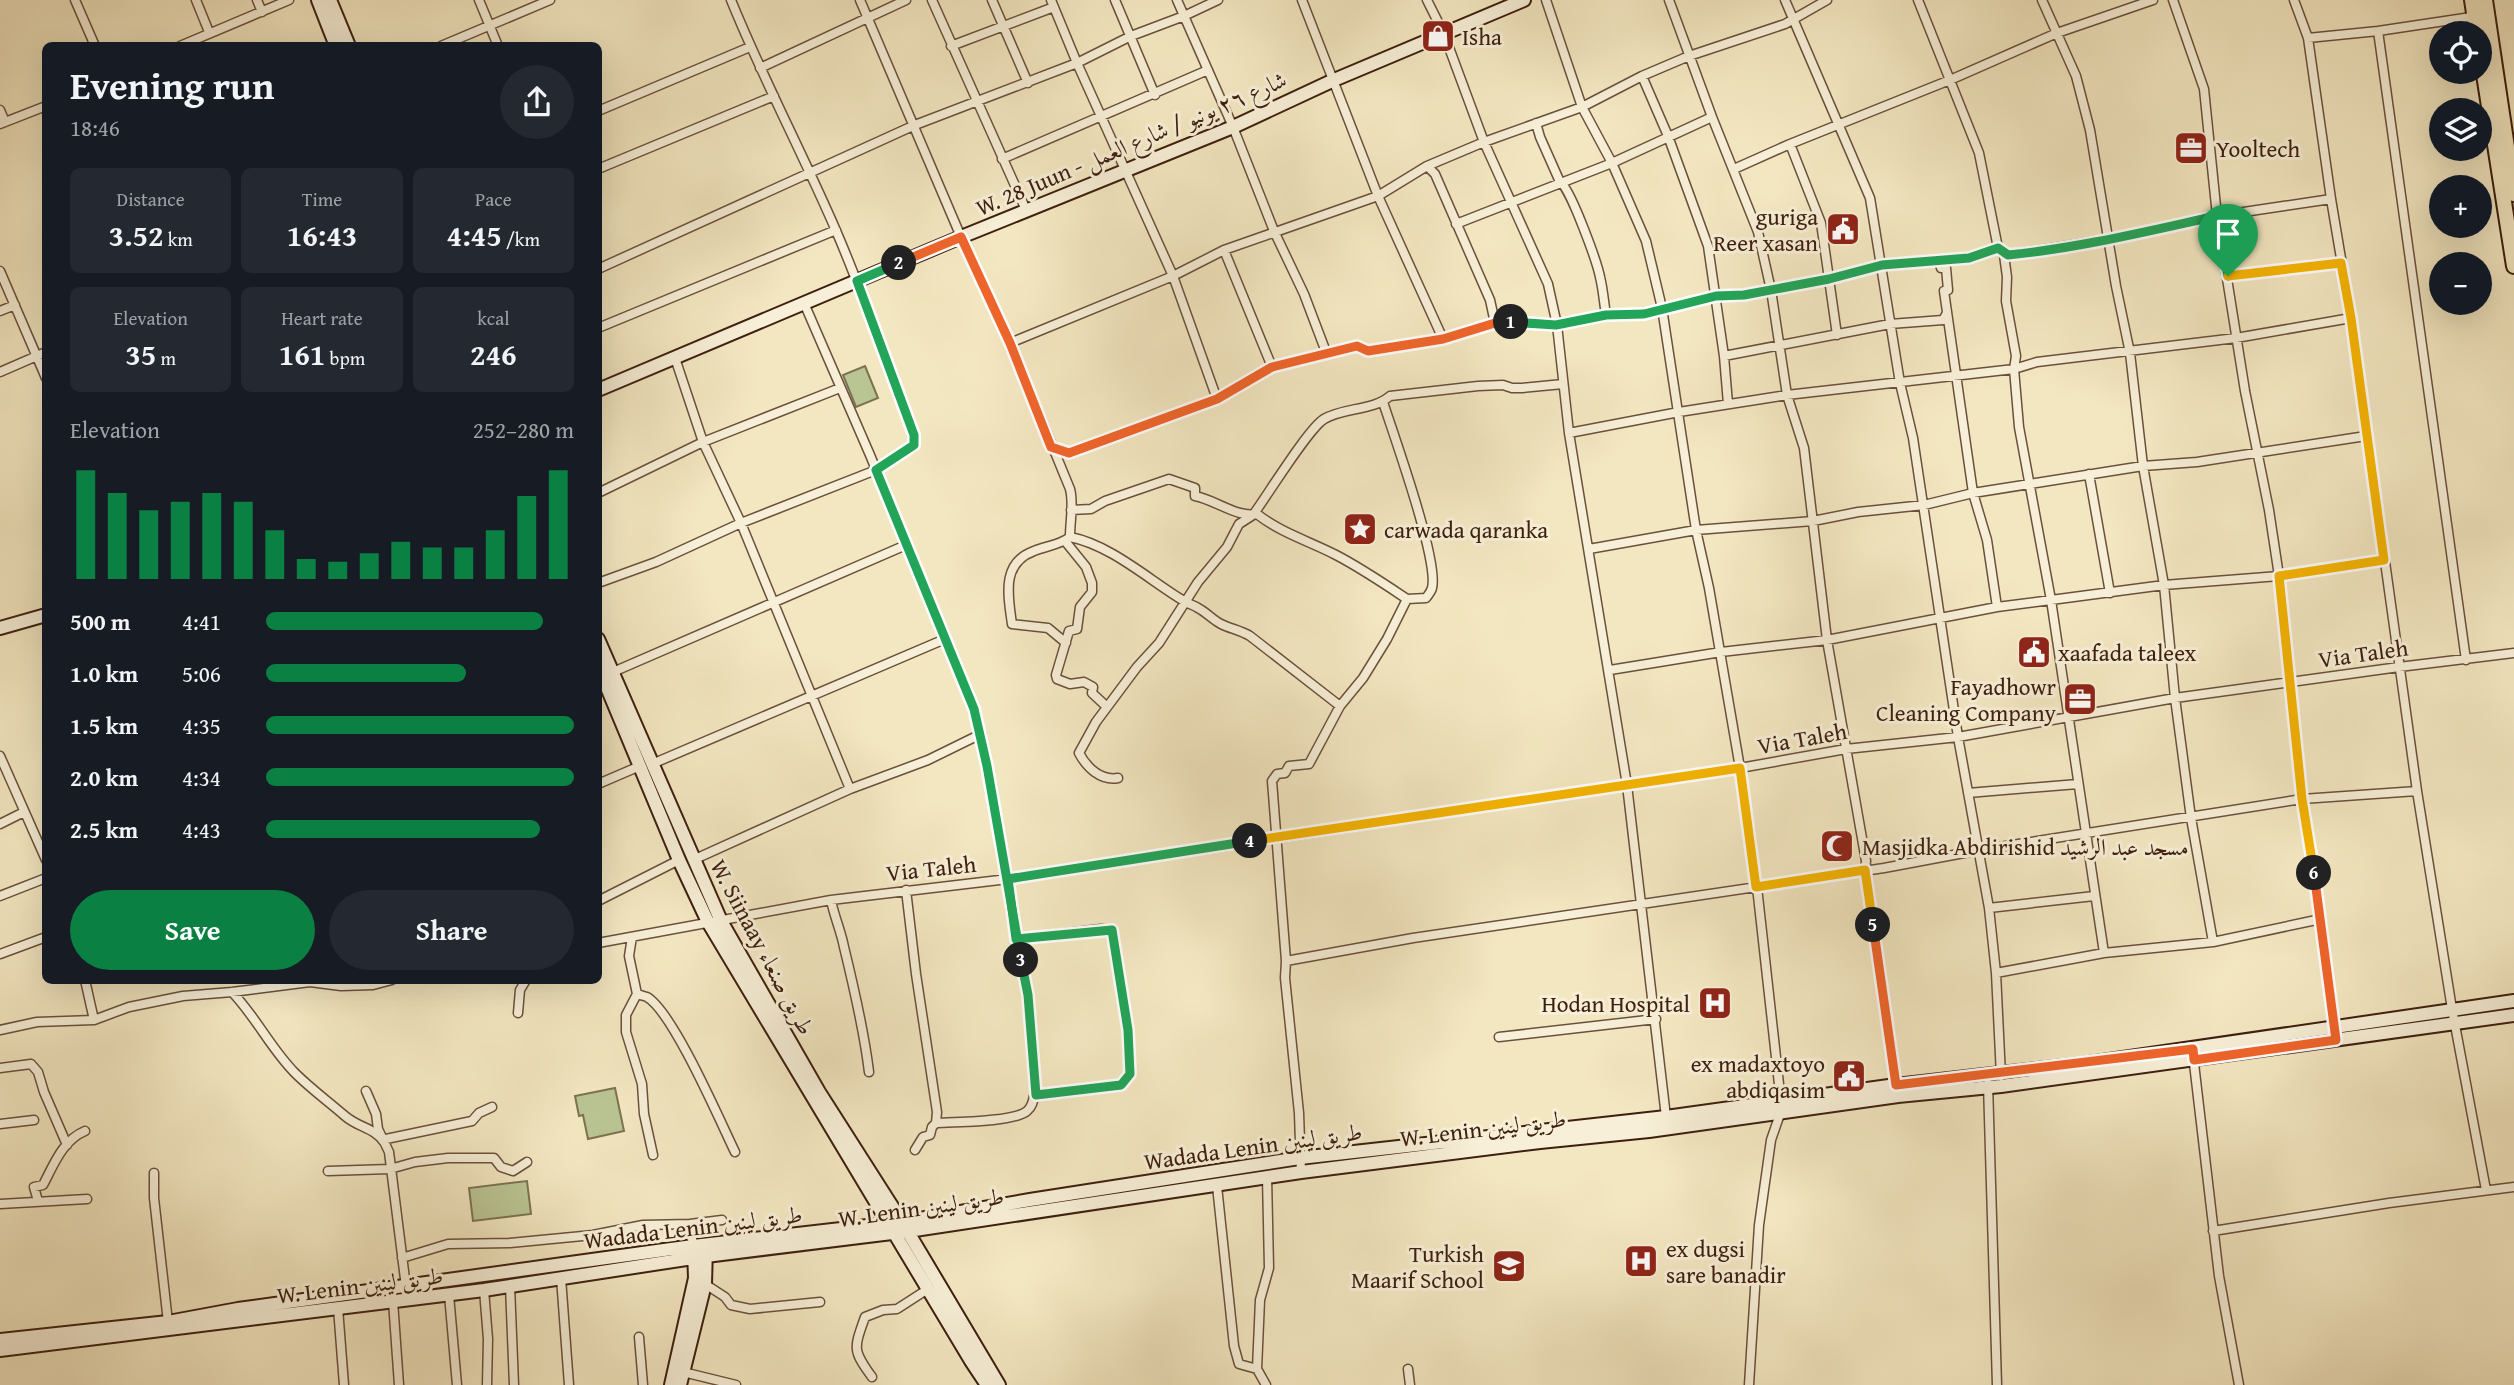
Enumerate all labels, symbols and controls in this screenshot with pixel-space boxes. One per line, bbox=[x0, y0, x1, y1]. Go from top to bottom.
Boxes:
shop icon: Isha bbox=[1419, 17, 1457, 55]
place label: Isha bbox=[1462, 20, 1502, 53]
map controls bbox=[2429, 21, 2492, 315]
button: locate bbox=[2429, 21, 2492, 84]
text: Evening run bbox=[70, 57, 274, 113]
street label: W. 28 Juun - شارع ٢٦ يونيو / شارع العمل bbox=[971, 62, 1293, 227]
button: share bbox=[500, 65, 574, 139]
button: layers bbox=[2429, 98, 2492, 161]
text: 18:46 bbox=[70, 111, 120, 144]
office icon: Yooltech bbox=[2172, 129, 2210, 167]
place label: Yooltech bbox=[2216, 132, 2300, 165]
button: + bbox=[2429, 175, 2492, 238]
text: Distance bbox=[117, 185, 185, 213]
text: Time bbox=[302, 185, 342, 213]
text: Pace bbox=[475, 185, 512, 213]
place label: guriga Reer xasan bbox=[1713, 200, 1818, 259]
pin bbox=[2198, 204, 2258, 276]
public building icon: guriga Reer xasan bbox=[1824, 210, 1862, 248]
text: 3.52 bbox=[108, 213, 164, 257]
text: 16:43 bbox=[287, 213, 357, 257]
text: 4:45 bbox=[447, 213, 502, 257]
icon: arrive bbox=[2209, 215, 2247, 253]
text: km bbox=[164, 225, 193, 253]
text: /km bbox=[502, 225, 540, 253]
pin: 2 bbox=[881, 246, 916, 280]
text: 2 bbox=[894, 248, 903, 276]
button: − bbox=[2429, 252, 2492, 315]
text: Elevation bbox=[113, 304, 188, 332]
text: Heart rate bbox=[281, 304, 363, 332]
text: kcal bbox=[477, 304, 510, 332]
pin: 1 bbox=[1494, 304, 1528, 340]
text: 1 bbox=[1506, 307, 1515, 335]
text: 35 bbox=[125, 332, 156, 376]
text: 161 bbox=[279, 332, 325, 376]
text: 246 bbox=[470, 332, 517, 376]
text: m bbox=[156, 344, 176, 372]
text: bpm bbox=[325, 344, 365, 372]
text: Elevation bbox=[70, 413, 160, 446]
text: 252–280 m bbox=[473, 413, 574, 446]
place icon: carwada qaranka bbox=[1341, 510, 1379, 548]
place label: carwada qaranka bbox=[1384, 513, 1548, 546]
text: 500 m bbox=[70, 605, 131, 638]
text: 4:41 bbox=[182, 605, 221, 638]
street label: Via Taleh bbox=[2316, 630, 2410, 676]
public building icon: xaafada taleex bbox=[2015, 633, 2053, 671]
place label: xaafada taleex bbox=[2058, 636, 2197, 669]
text: 1.0 km bbox=[70, 657, 138, 690]
text: 5:06 bbox=[182, 657, 221, 690]
place label: Fayadhowr Cleaning Company bbox=[1876, 670, 2057, 729]
office icon: Fayadhowr Cleaning Company bbox=[2061, 680, 2099, 718]
text: 1.5 km bbox=[70, 709, 138, 742]
text: 4:35 bbox=[182, 709, 221, 742]
street label: Via Taleh bbox=[1755, 714, 1850, 762]
text: 2.0 km bbox=[70, 761, 138, 794]
text: 4:34 bbox=[182, 761, 221, 794]
text: 2.5 km bbox=[70, 813, 138, 846]
text: 4:43 bbox=[182, 813, 221, 846]
pin: 4 bbox=[1232, 824, 1268, 858]
text: 4 bbox=[1245, 826, 1254, 854]
mosque icon: Masjidka Abdirishid مسجد عبد الرشيد bbox=[1818, 827, 1856, 865]
place label: Masjidka Abdirishid مسجد عبد الرشيد bbox=[1862, 830, 2189, 863]
street label: Via Taleh bbox=[884, 847, 978, 889]
street label: W. Siinaay طريق صنعاء bbox=[703, 853, 823, 1041]
pin: 6 bbox=[2296, 856, 2332, 890]
text: 6 bbox=[2309, 858, 2318, 886]
button: Save bbox=[70, 890, 315, 970]
button: Share bbox=[329, 890, 574, 970]
pin: 5 bbox=[1856, 908, 1890, 942]
text: 5 bbox=[1868, 910, 1877, 938]
pin: 3 bbox=[1004, 942, 1038, 978]
text: 3 bbox=[1016, 945, 1025, 973]
hospital icon: Hodan Hospital bbox=[1696, 984, 1734, 1022]
place label: Hodan Hospital bbox=[1541, 987, 1690, 1020]
place label: ex madaxtoyo abdiqasim bbox=[1691, 1047, 1825, 1106]
public building icon: ex madaxtoyo abdiqasim bbox=[1830, 1057, 1868, 1095]
street label: W. Lenin طريق لينين bbox=[1398, 1101, 1568, 1155]
street label: Wadada Lenin طريق لينين bbox=[1142, 1114, 1364, 1178]
street label: W. Lenin طريق لينين bbox=[836, 1179, 1006, 1235]
street label: Wadada Lenin طريق لينين bbox=[582, 1197, 804, 1257]
place label: ex dugsi sare banadir bbox=[1666, 1232, 1786, 1291]
place label: Turkish Maarif School bbox=[1351, 1237, 1484, 1296]
hospital icon: ex dugsi sare banadir bbox=[1622, 1242, 1660, 1280]
school or university icon: Turkish Maarif School bbox=[1490, 1247, 1528, 1285]
street label: W. Lenin طريق لينين bbox=[275, 1258, 445, 1312]

